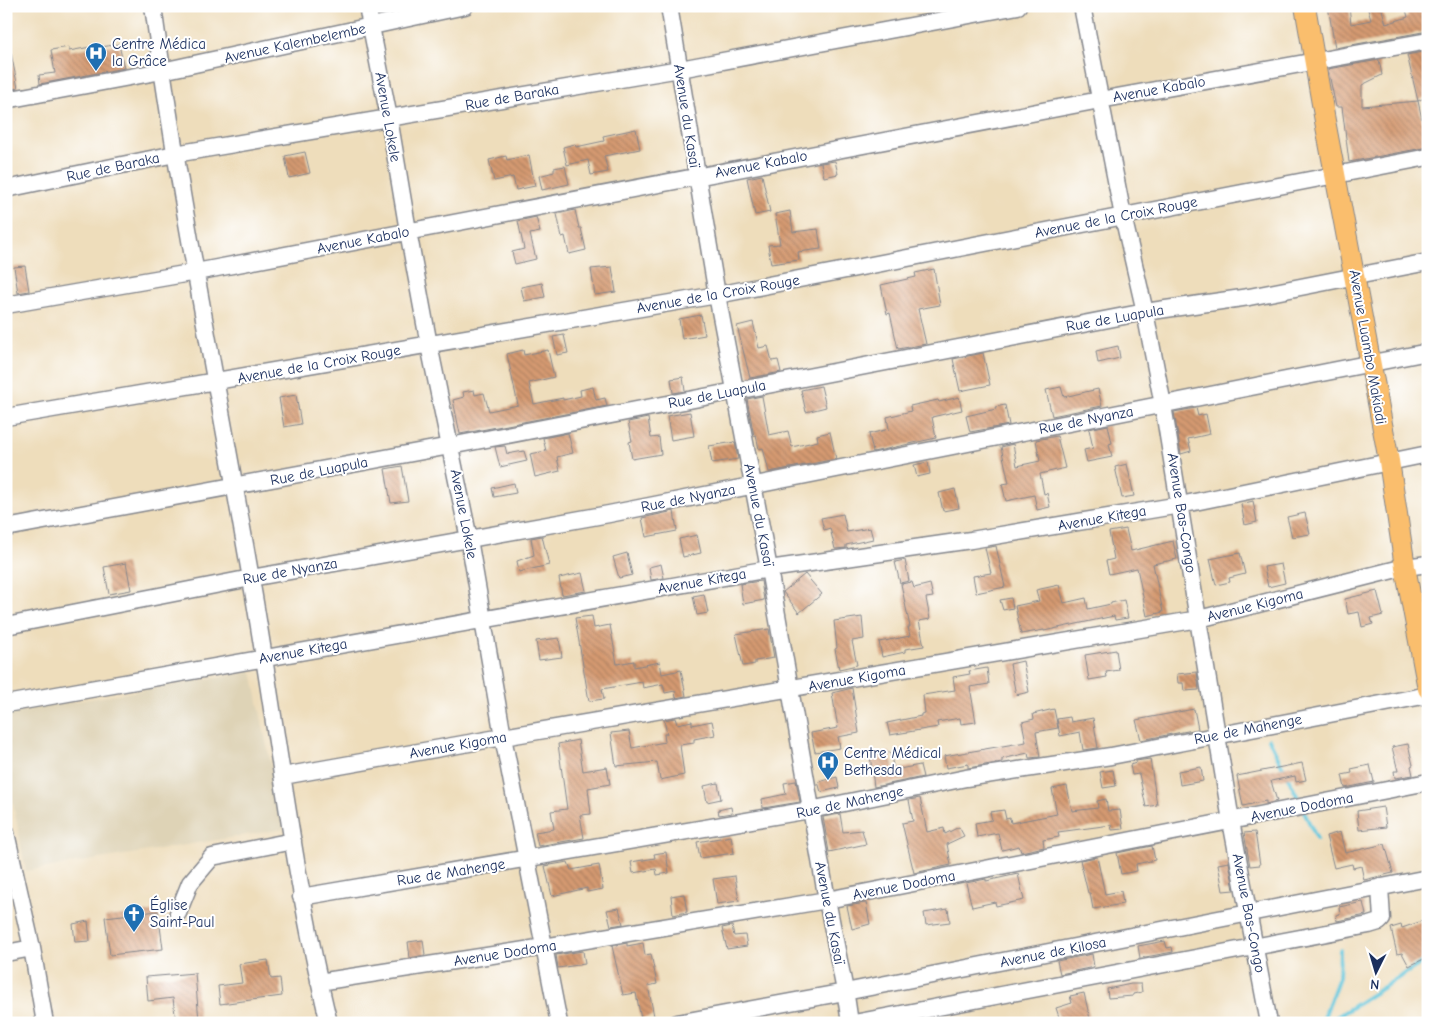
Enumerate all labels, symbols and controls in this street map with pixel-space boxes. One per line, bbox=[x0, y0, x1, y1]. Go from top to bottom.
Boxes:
street label: Avenue Kalembelembe bbox=[223, 19, 368, 67]
place label: Centre Médica la Grâce bbox=[112, 35, 206, 70]
hospital icon: Centre Médica la Grâce bbox=[84, 41, 108, 72]
street label: Avenue du Kasaï bbox=[670, 63, 704, 170]
street label: Avenue Lokele bbox=[371, 71, 405, 164]
street label: Avenue Kabalo bbox=[1111, 72, 1207, 106]
street label: Rue de Baraka bbox=[464, 80, 560, 114]
street label: Avenue Kabalo bbox=[713, 146, 809, 182]
street label: Rue de Baraka bbox=[65, 148, 161, 186]
street label: Avenue de la Croix Rouge bbox=[1033, 192, 1199, 242]
street label: Avenue Kabalo bbox=[315, 222, 411, 258]
street label: Avenue Luambo Makiadi bbox=[1346, 268, 1390, 426]
street label: Avenue de la Croix Rouge bbox=[635, 271, 801, 317]
street label: Rue de Luapula bbox=[1065, 301, 1165, 335]
street label: Avenue de la Croix Rouge bbox=[236, 341, 402, 387]
street label: Rue de Luapula bbox=[667, 376, 767, 412]
street label: Rue de Nyanza bbox=[1037, 402, 1135, 438]
street label: Avenue Bas-Congo bbox=[1164, 452, 1200, 574]
street label: Rue de Luapula bbox=[269, 453, 369, 489]
street label: Avenue du Kasaï bbox=[740, 462, 778, 569]
street label: Avenue Lokele bbox=[446, 468, 482, 561]
street label: Rue de Nyanza bbox=[639, 480, 737, 516]
street label: Avenue Kitega bbox=[1056, 501, 1148, 535]
street label: Rue de Nyanza bbox=[241, 554, 339, 588]
street label: Avenue Kitega bbox=[656, 564, 748, 598]
street label: Avenue Kigoma bbox=[1205, 584, 1305, 626]
street label: Avenue Kitega bbox=[257, 634, 349, 668]
street label: Avenue Kigoma bbox=[807, 661, 907, 695]
street label: Rue de Mahenge bbox=[1193, 710, 1304, 748]
street label: Avenue Kigoma bbox=[408, 728, 508, 762]
place label: Centre Médical Bethesda bbox=[844, 744, 941, 779]
hospital icon: Centre Médical Bethesda bbox=[816, 750, 840, 781]
street label: Rue de Mahenge bbox=[795, 782, 906, 822]
street label: Avenue Dodoma bbox=[1249, 788, 1355, 826]
street label: Avenue Bas-Congo bbox=[1229, 852, 1269, 974]
street label: Rue de Mahenge bbox=[396, 854, 507, 889]
street label: Avenue du Kasaï bbox=[811, 860, 849, 967]
street label: Avenue Dodoma bbox=[851, 866, 957, 904]
place label: Église Saint-Paul bbox=[150, 895, 215, 931]
church icon: Église Saint-Paul bbox=[122, 902, 146, 933]
street label: Avenue de Kilosa bbox=[998, 933, 1108, 971]
street label: Avenue Dodoma bbox=[452, 936, 558, 970]
north arrow bbox=[1352, 946, 1402, 996]
text: N bbox=[1370, 976, 1380, 993]

